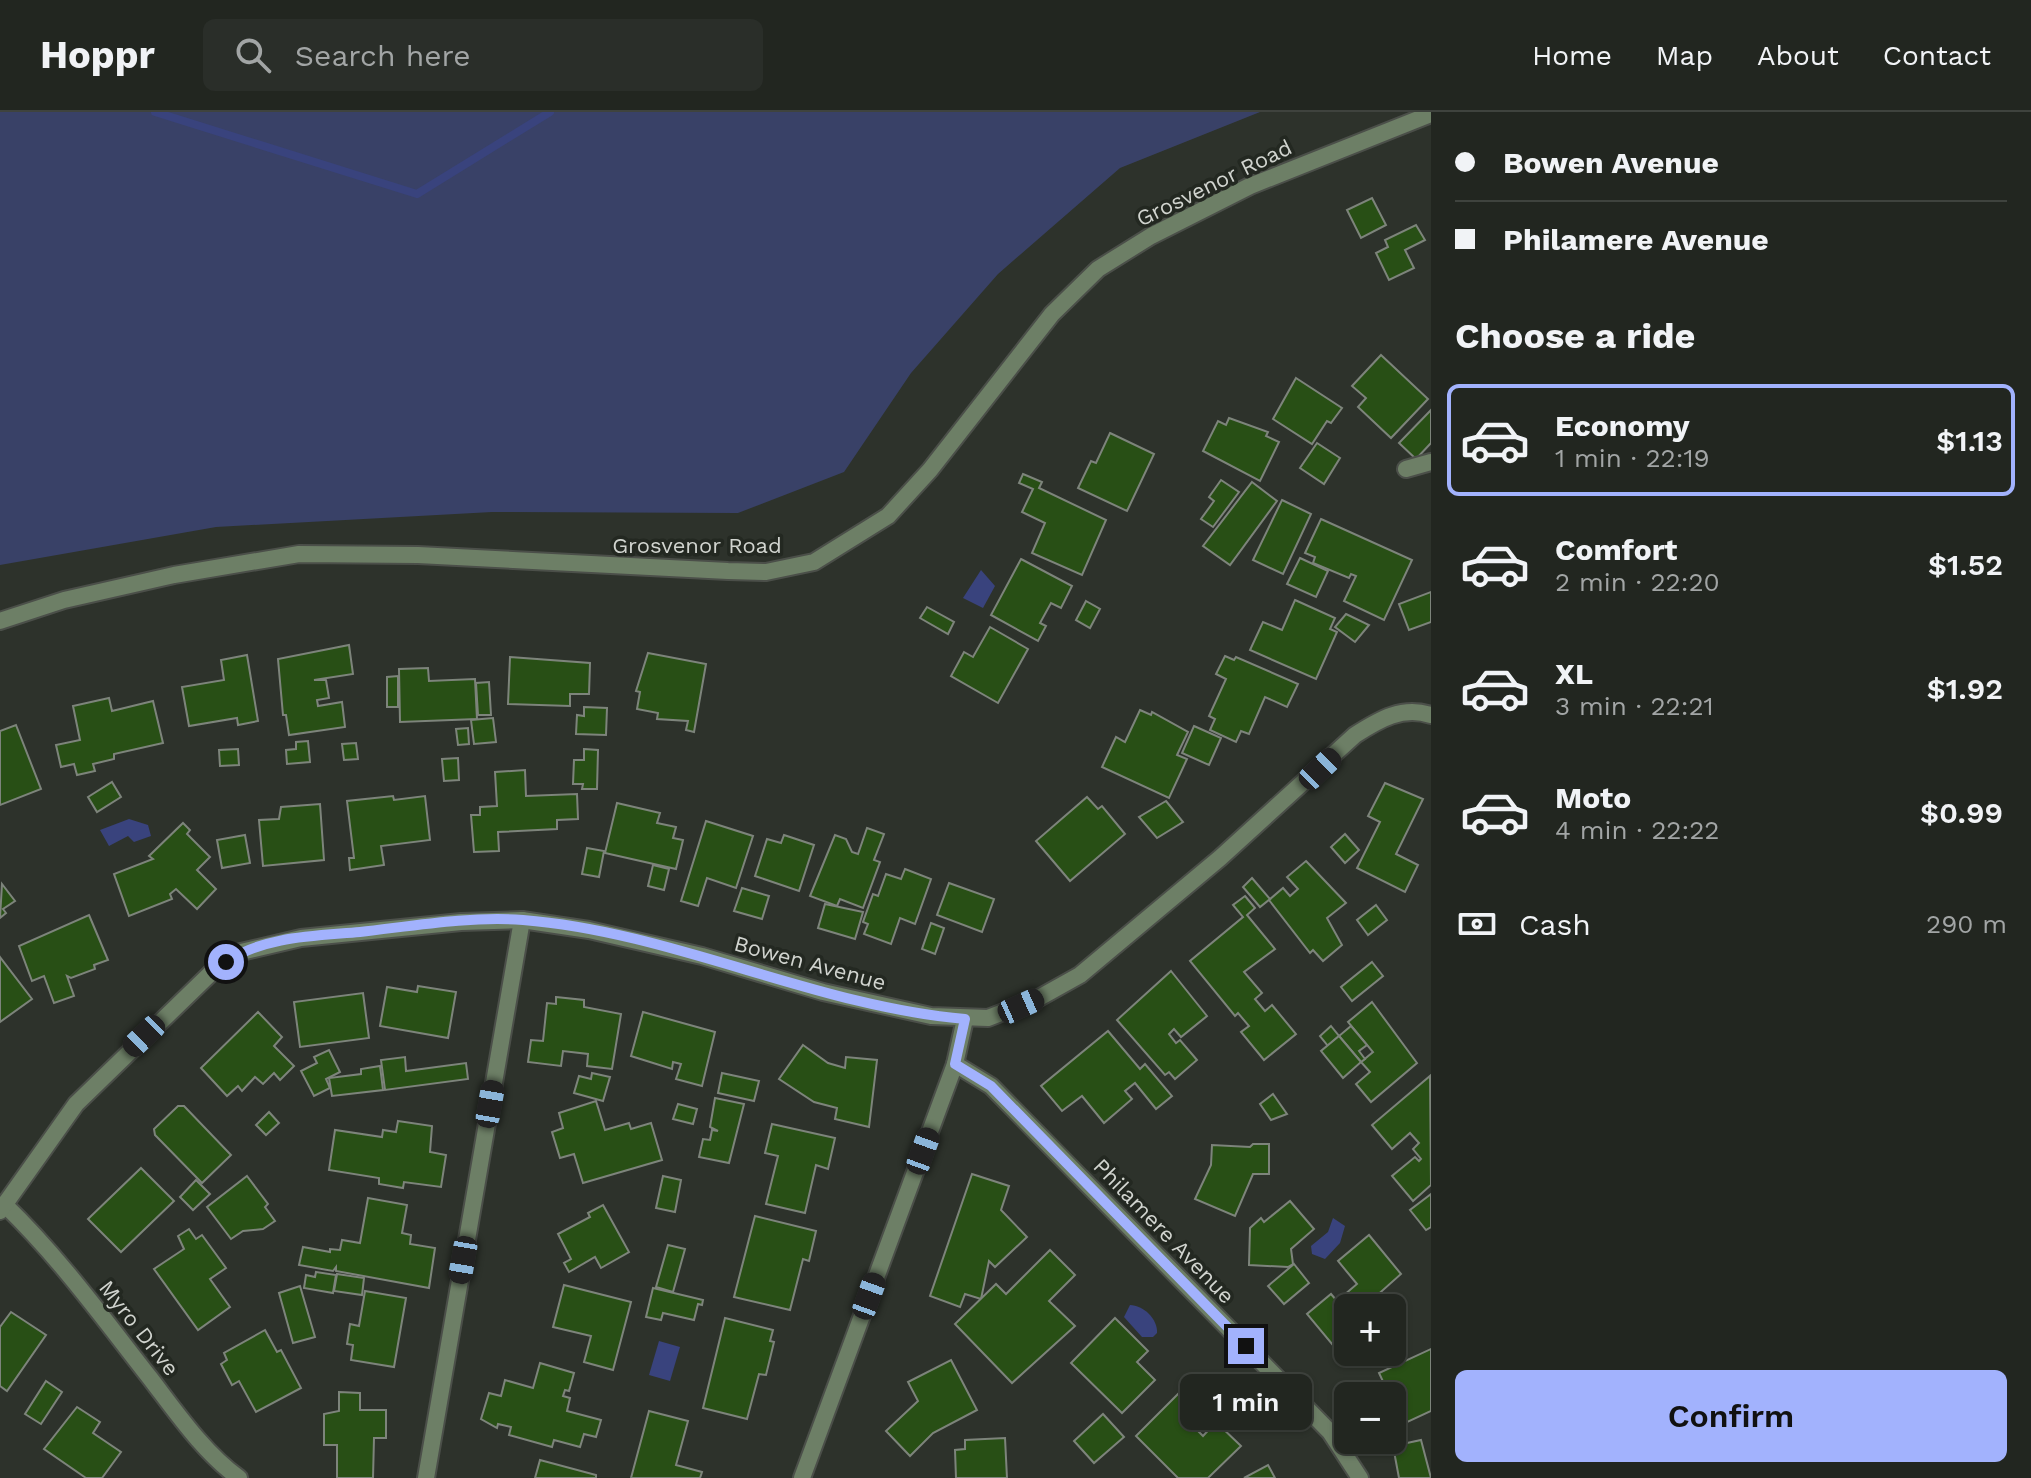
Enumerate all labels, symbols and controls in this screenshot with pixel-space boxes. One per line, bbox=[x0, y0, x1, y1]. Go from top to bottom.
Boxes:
search box bbox=[203, 19, 763, 91]
text: Hoppr bbox=[40, 33, 155, 77]
icon: search bbox=[231, 33, 275, 77]
text: Search here bbox=[295, 38, 471, 73]
text: Home bbox=[1532, 39, 1612, 72]
text: Map bbox=[1656, 39, 1713, 72]
text: About bbox=[1757, 39, 1839, 72]
text: Contact bbox=[1883, 39, 1991, 72]
street label: Grosvenor Road bbox=[1132, 135, 1296, 231]
text: Bowen Avenue bbox=[1503, 145, 1719, 180]
text: Philamere Avenue bbox=[1503, 222, 1769, 257]
text: Choose a ride bbox=[1455, 315, 1695, 357]
icon: car bbox=[1459, 404, 1531, 476]
text: Economy bbox=[1555, 408, 1690, 443]
text: $1.13 bbox=[1936, 423, 2003, 458]
text: 1 min · 22:19 bbox=[1555, 443, 1710, 473]
icon: car bbox=[1459, 528, 1531, 600]
text: Comfort bbox=[1555, 532, 1677, 567]
street label: Grosvenor Road bbox=[612, 533, 782, 558]
text: $1.52 bbox=[1928, 547, 2003, 582]
text: 2 min · 22:20 bbox=[1555, 567, 1720, 597]
icon: car bbox=[1459, 652, 1531, 724]
text: XL bbox=[1555, 656, 1593, 691]
text: $1.92 bbox=[1927, 671, 2003, 706]
text: 3 min · 22:21 bbox=[1555, 691, 1714, 721]
car bbox=[1294, 744, 1346, 794]
icon: car bbox=[1459, 776, 1531, 848]
text: Moto bbox=[1555, 780, 1631, 815]
text: $0.99 bbox=[1920, 795, 2003, 830]
text: 4 min · 22:22 bbox=[1555, 815, 1719, 845]
icon: cash bbox=[1455, 902, 1499, 946]
text: Cash bbox=[1519, 907, 1591, 942]
text: 290 m bbox=[1926, 909, 2007, 939]
street label: Bowen Avenue bbox=[731, 931, 889, 995]
route start bbox=[208, 944, 244, 980]
car bbox=[994, 985, 1048, 1027]
car bbox=[118, 1011, 170, 1061]
car bbox=[474, 1078, 506, 1130]
car bbox=[904, 1124, 942, 1178]
street label: Philamere Avenue bbox=[1088, 1153, 1240, 1309]
car bbox=[447, 1234, 479, 1286]
car bbox=[850, 1269, 888, 1323]
street label: Myro Drive bbox=[94, 1275, 184, 1381]
map controls bbox=[1334, 1294, 1406, 1454]
button: + bbox=[1334, 1294, 1406, 1366]
route end bbox=[1228, 1328, 1264, 1364]
button: Confirm bbox=[1455, 1370, 2007, 1462]
callout: 1 min bbox=[1180, 1374, 1312, 1430]
button: − bbox=[1334, 1382, 1406, 1454]
text: 1 min bbox=[1213, 1387, 1279, 1417]

